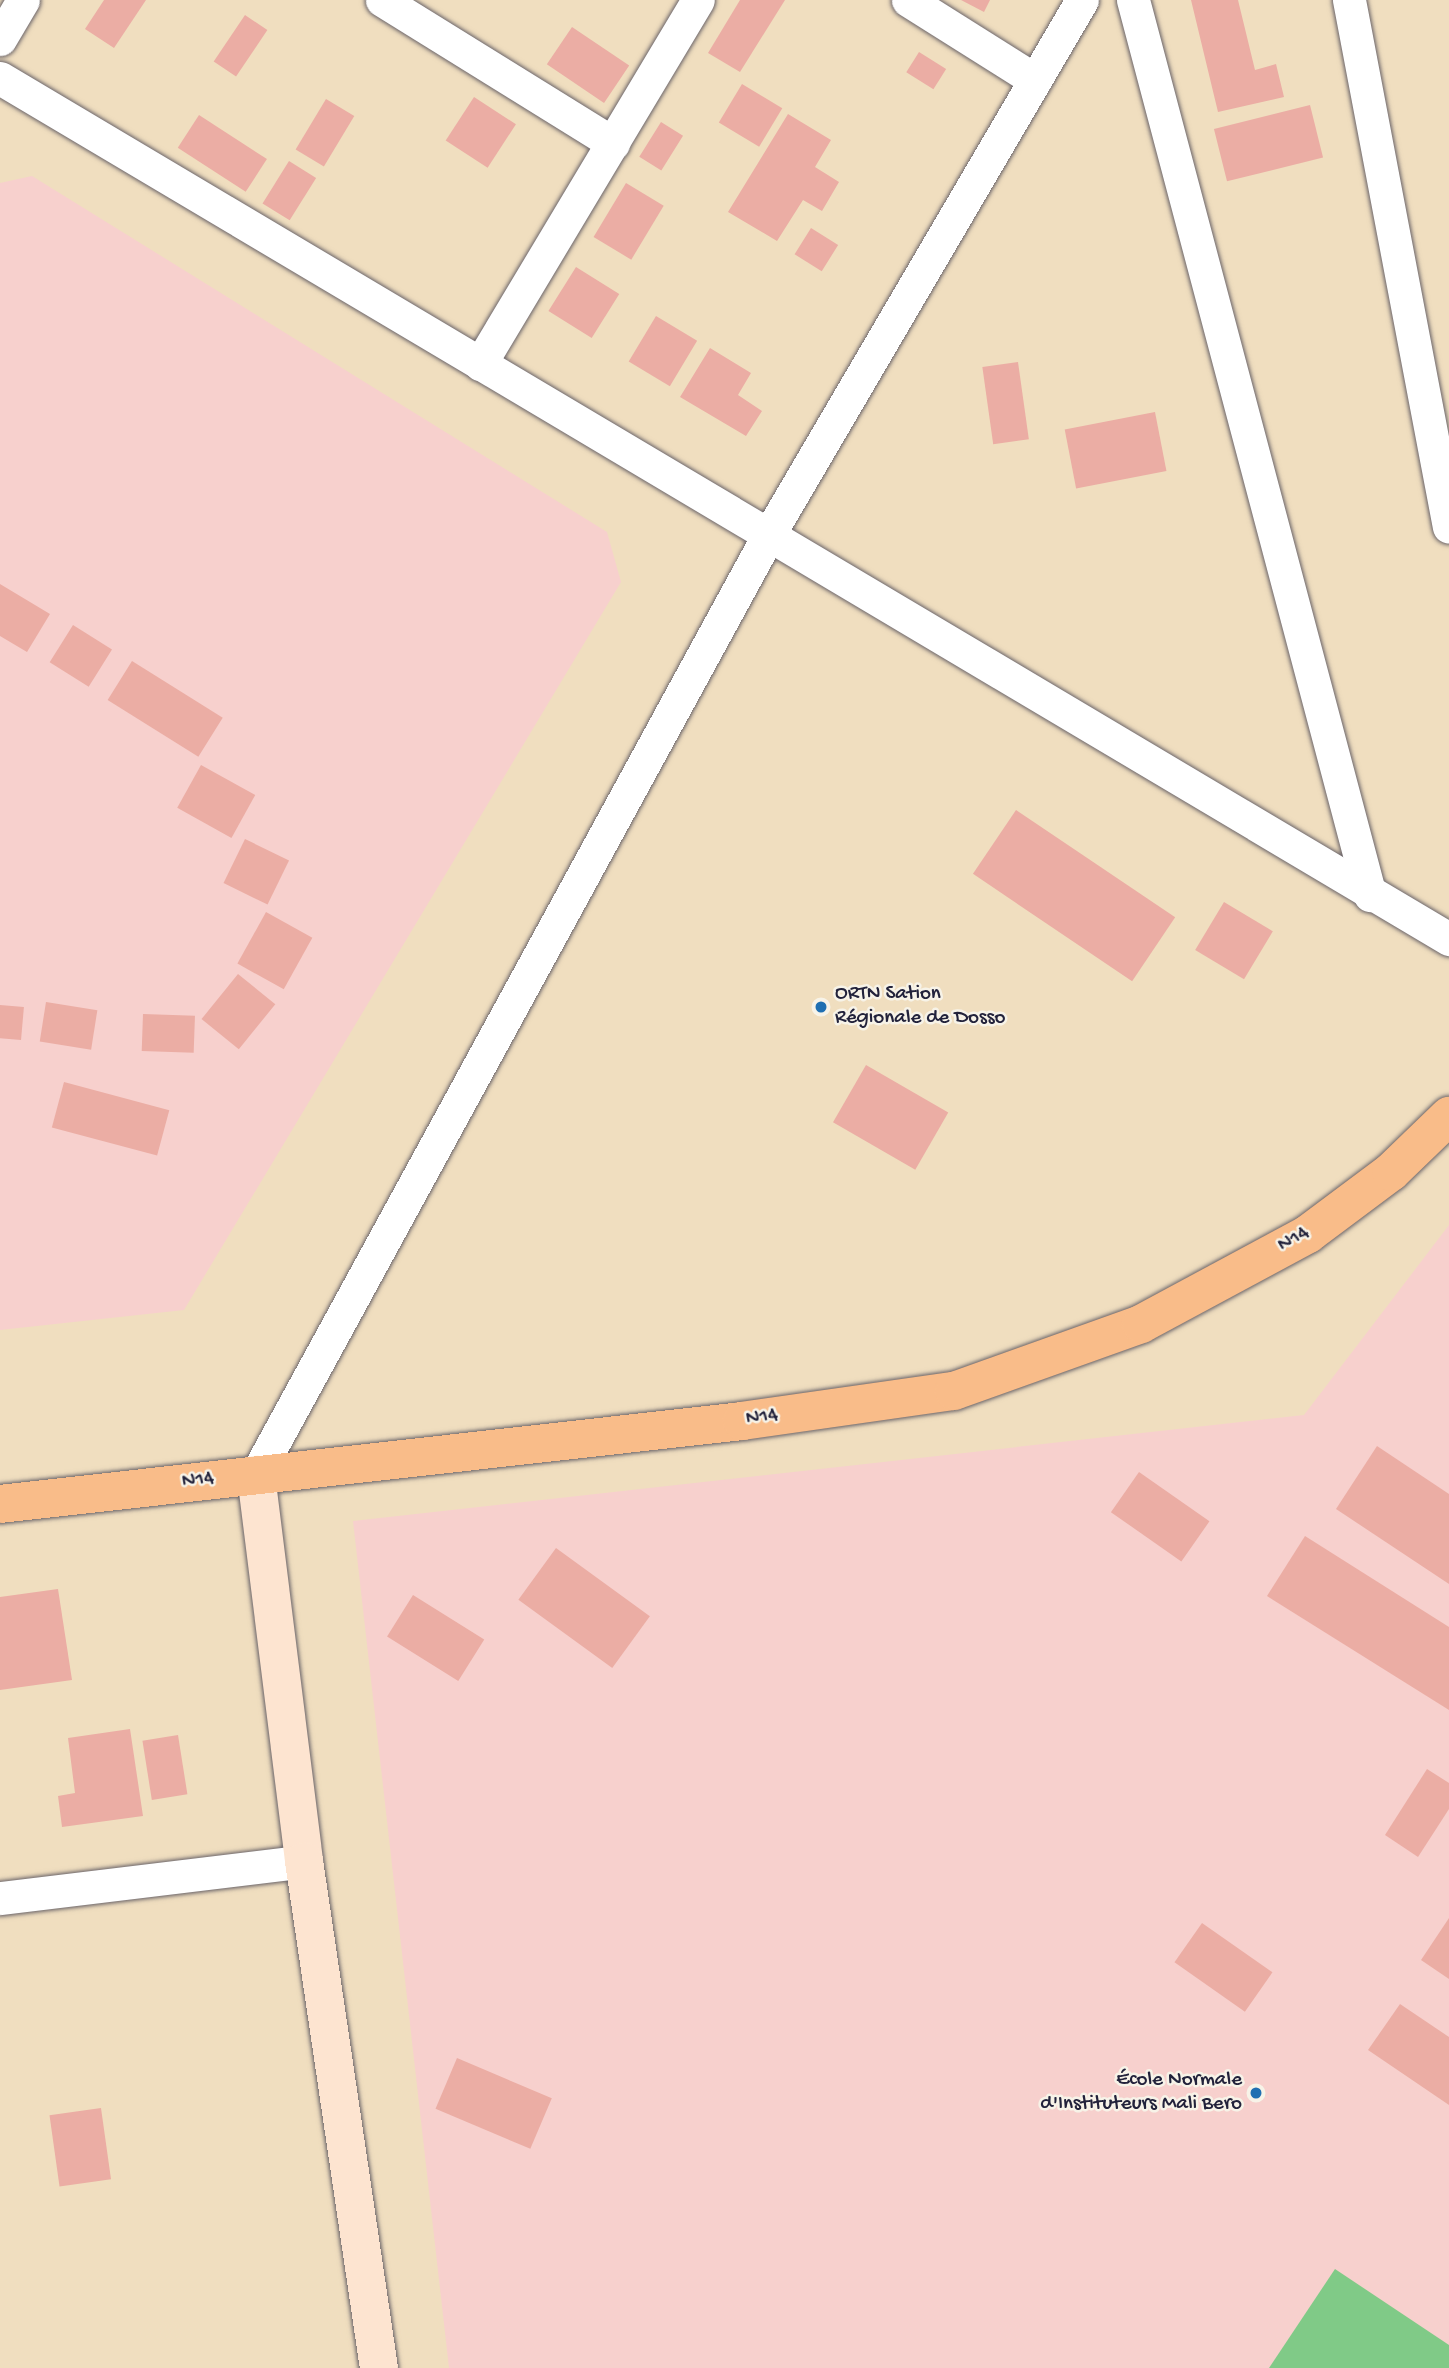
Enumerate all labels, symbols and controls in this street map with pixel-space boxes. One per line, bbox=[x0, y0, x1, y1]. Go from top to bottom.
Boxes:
place label: ORTN Sation Régionale de Dosso bbox=[835, 982, 1005, 1032]
marker: ORTN Sation Régionale de Dosso bbox=[813, 999, 829, 1015]
street label: N14 bbox=[1274, 1221, 1314, 1259]
street label: N14 bbox=[744, 1403, 780, 1433]
street label: N14 bbox=[181, 1467, 215, 1495]
place label: École Normale d'Instituteurs Mali Bero bbox=[1040, 2068, 1242, 2118]
marker: École Normale d'Instituteurs Mali Bero bbox=[1248, 2085, 1264, 2101]

